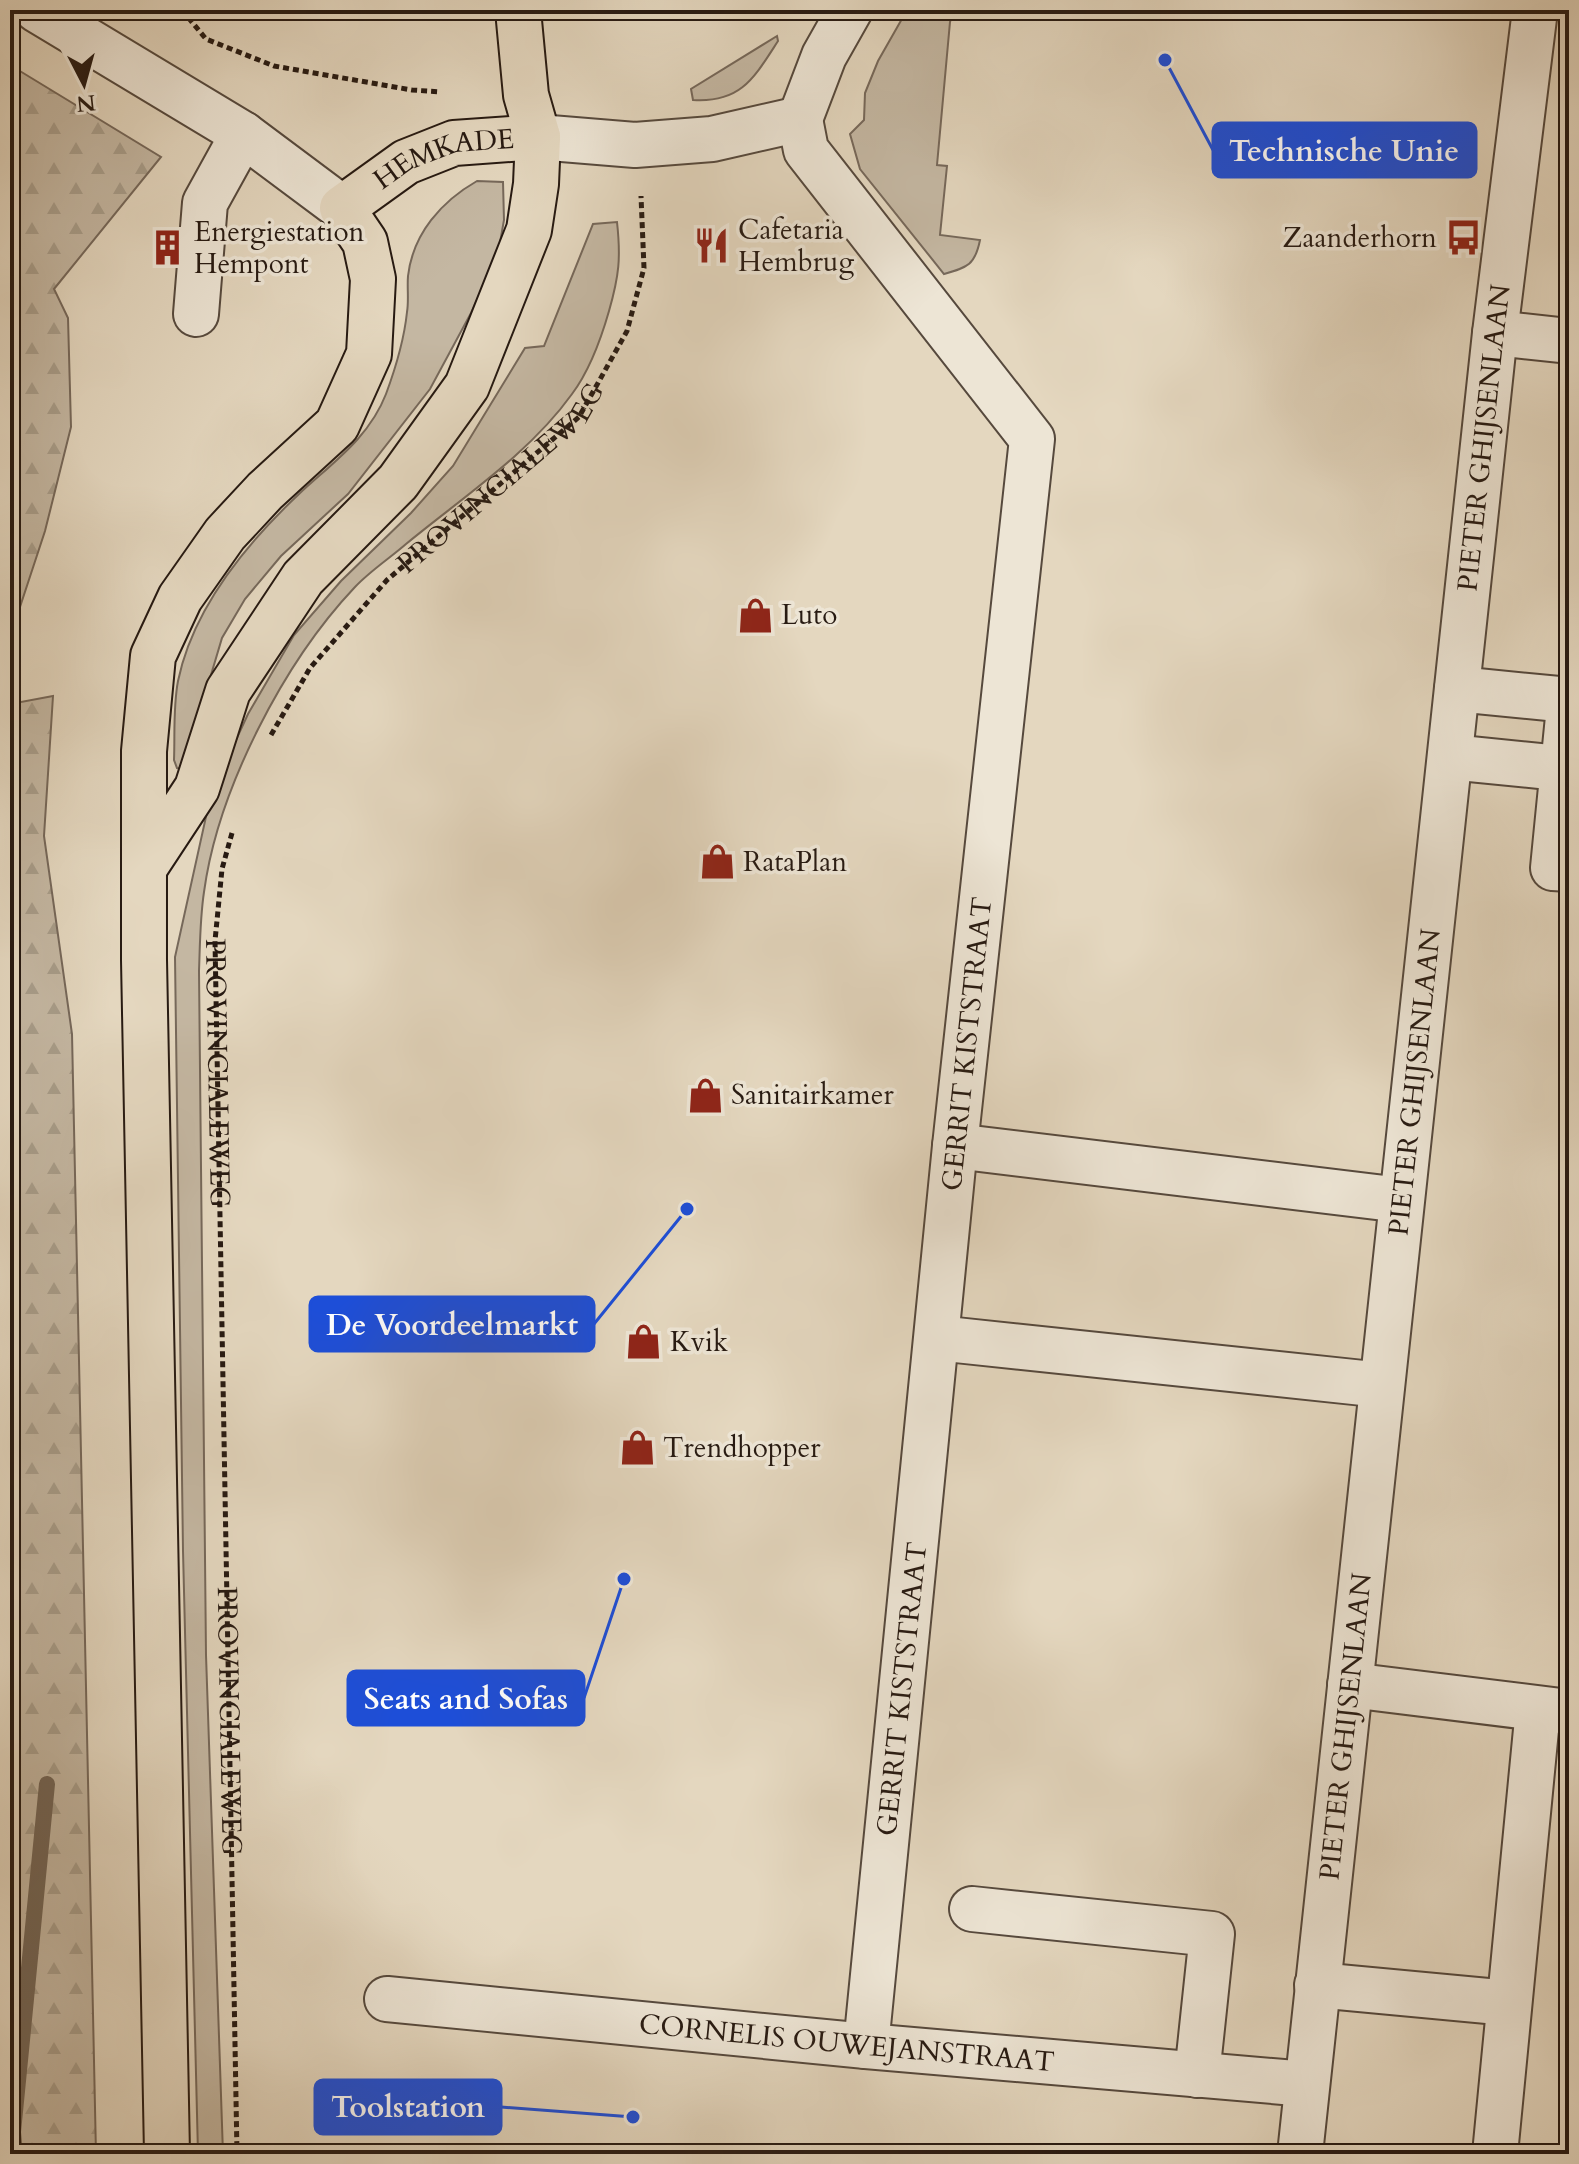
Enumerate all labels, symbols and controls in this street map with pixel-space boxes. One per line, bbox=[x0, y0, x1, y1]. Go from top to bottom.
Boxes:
north arrow bbox=[44, 44, 124, 124]
text: N bbox=[75, 87, 97, 119]
street label: HEMKADE bbox=[366, 120, 516, 198]
callout: Technische Unie bbox=[1213, 123, 1476, 177]
text: Technische Unie bbox=[1229, 131, 1459, 172]
place label: Cafetaria Hembrug bbox=[738, 211, 854, 281]
place label: Energiestation Hempont bbox=[194, 213, 365, 283]
place label: Zaanderhorn bbox=[1282, 219, 1437, 257]
bus stop icon: Zaanderhorn bbox=[1444, 219, 1482, 257]
restaurant icon: Cafetaria Hembrug bbox=[693, 227, 731, 265]
building icon: Energiestation Hempont bbox=[149, 229, 187, 267]
street label: PIETER GHIJSENLAAN bbox=[1448, 282, 1520, 593]
street label: PROVINCIALEWEG bbox=[389, 376, 613, 582]
shop icon: Luto bbox=[736, 596, 774, 634]
place label: Luto bbox=[781, 596, 837, 634]
shop icon: RataPlan bbox=[698, 843, 736, 881]
place label: RataPlan bbox=[743, 843, 847, 881]
street label: GERRIT KISTSTRAAT bbox=[933, 895, 1001, 1193]
street label: PIETER GHIJSENLAAN bbox=[1379, 927, 1450, 1238]
street label: PROVINCIALEWEG bbox=[196, 938, 239, 1208]
shop icon: Sanitairkamer bbox=[686, 1076, 724, 1114]
place label: Sanitairkamer bbox=[731, 1076, 894, 1114]
callout: De Voordeelmarkt bbox=[310, 1297, 594, 1351]
text: De Voordeelmarkt bbox=[326, 1305, 578, 1346]
shop icon: Kvik bbox=[625, 1323, 663, 1361]
place label: Kvik bbox=[670, 1323, 728, 1361]
shop icon: Trendhopper bbox=[618, 1429, 656, 1467]
place label: Trendhopper bbox=[663, 1429, 821, 1467]
street label: GERRIT KISTSTRAAT bbox=[868, 1540, 936, 1838]
street label: PIETER GHIJSENLAAN bbox=[1310, 1571, 1381, 1882]
street label: PROVINCIALEWEG bbox=[208, 1586, 251, 1856]
callout: Seats and Sofas bbox=[348, 1671, 584, 1725]
text: Seats and Sofas bbox=[364, 1679, 568, 1720]
street label: CORNELIS OUWEJANSTRAAT bbox=[637, 2005, 1056, 2081]
callout: Toolstation bbox=[315, 2080, 501, 2134]
text: Toolstation bbox=[331, 2087, 485, 2128]

